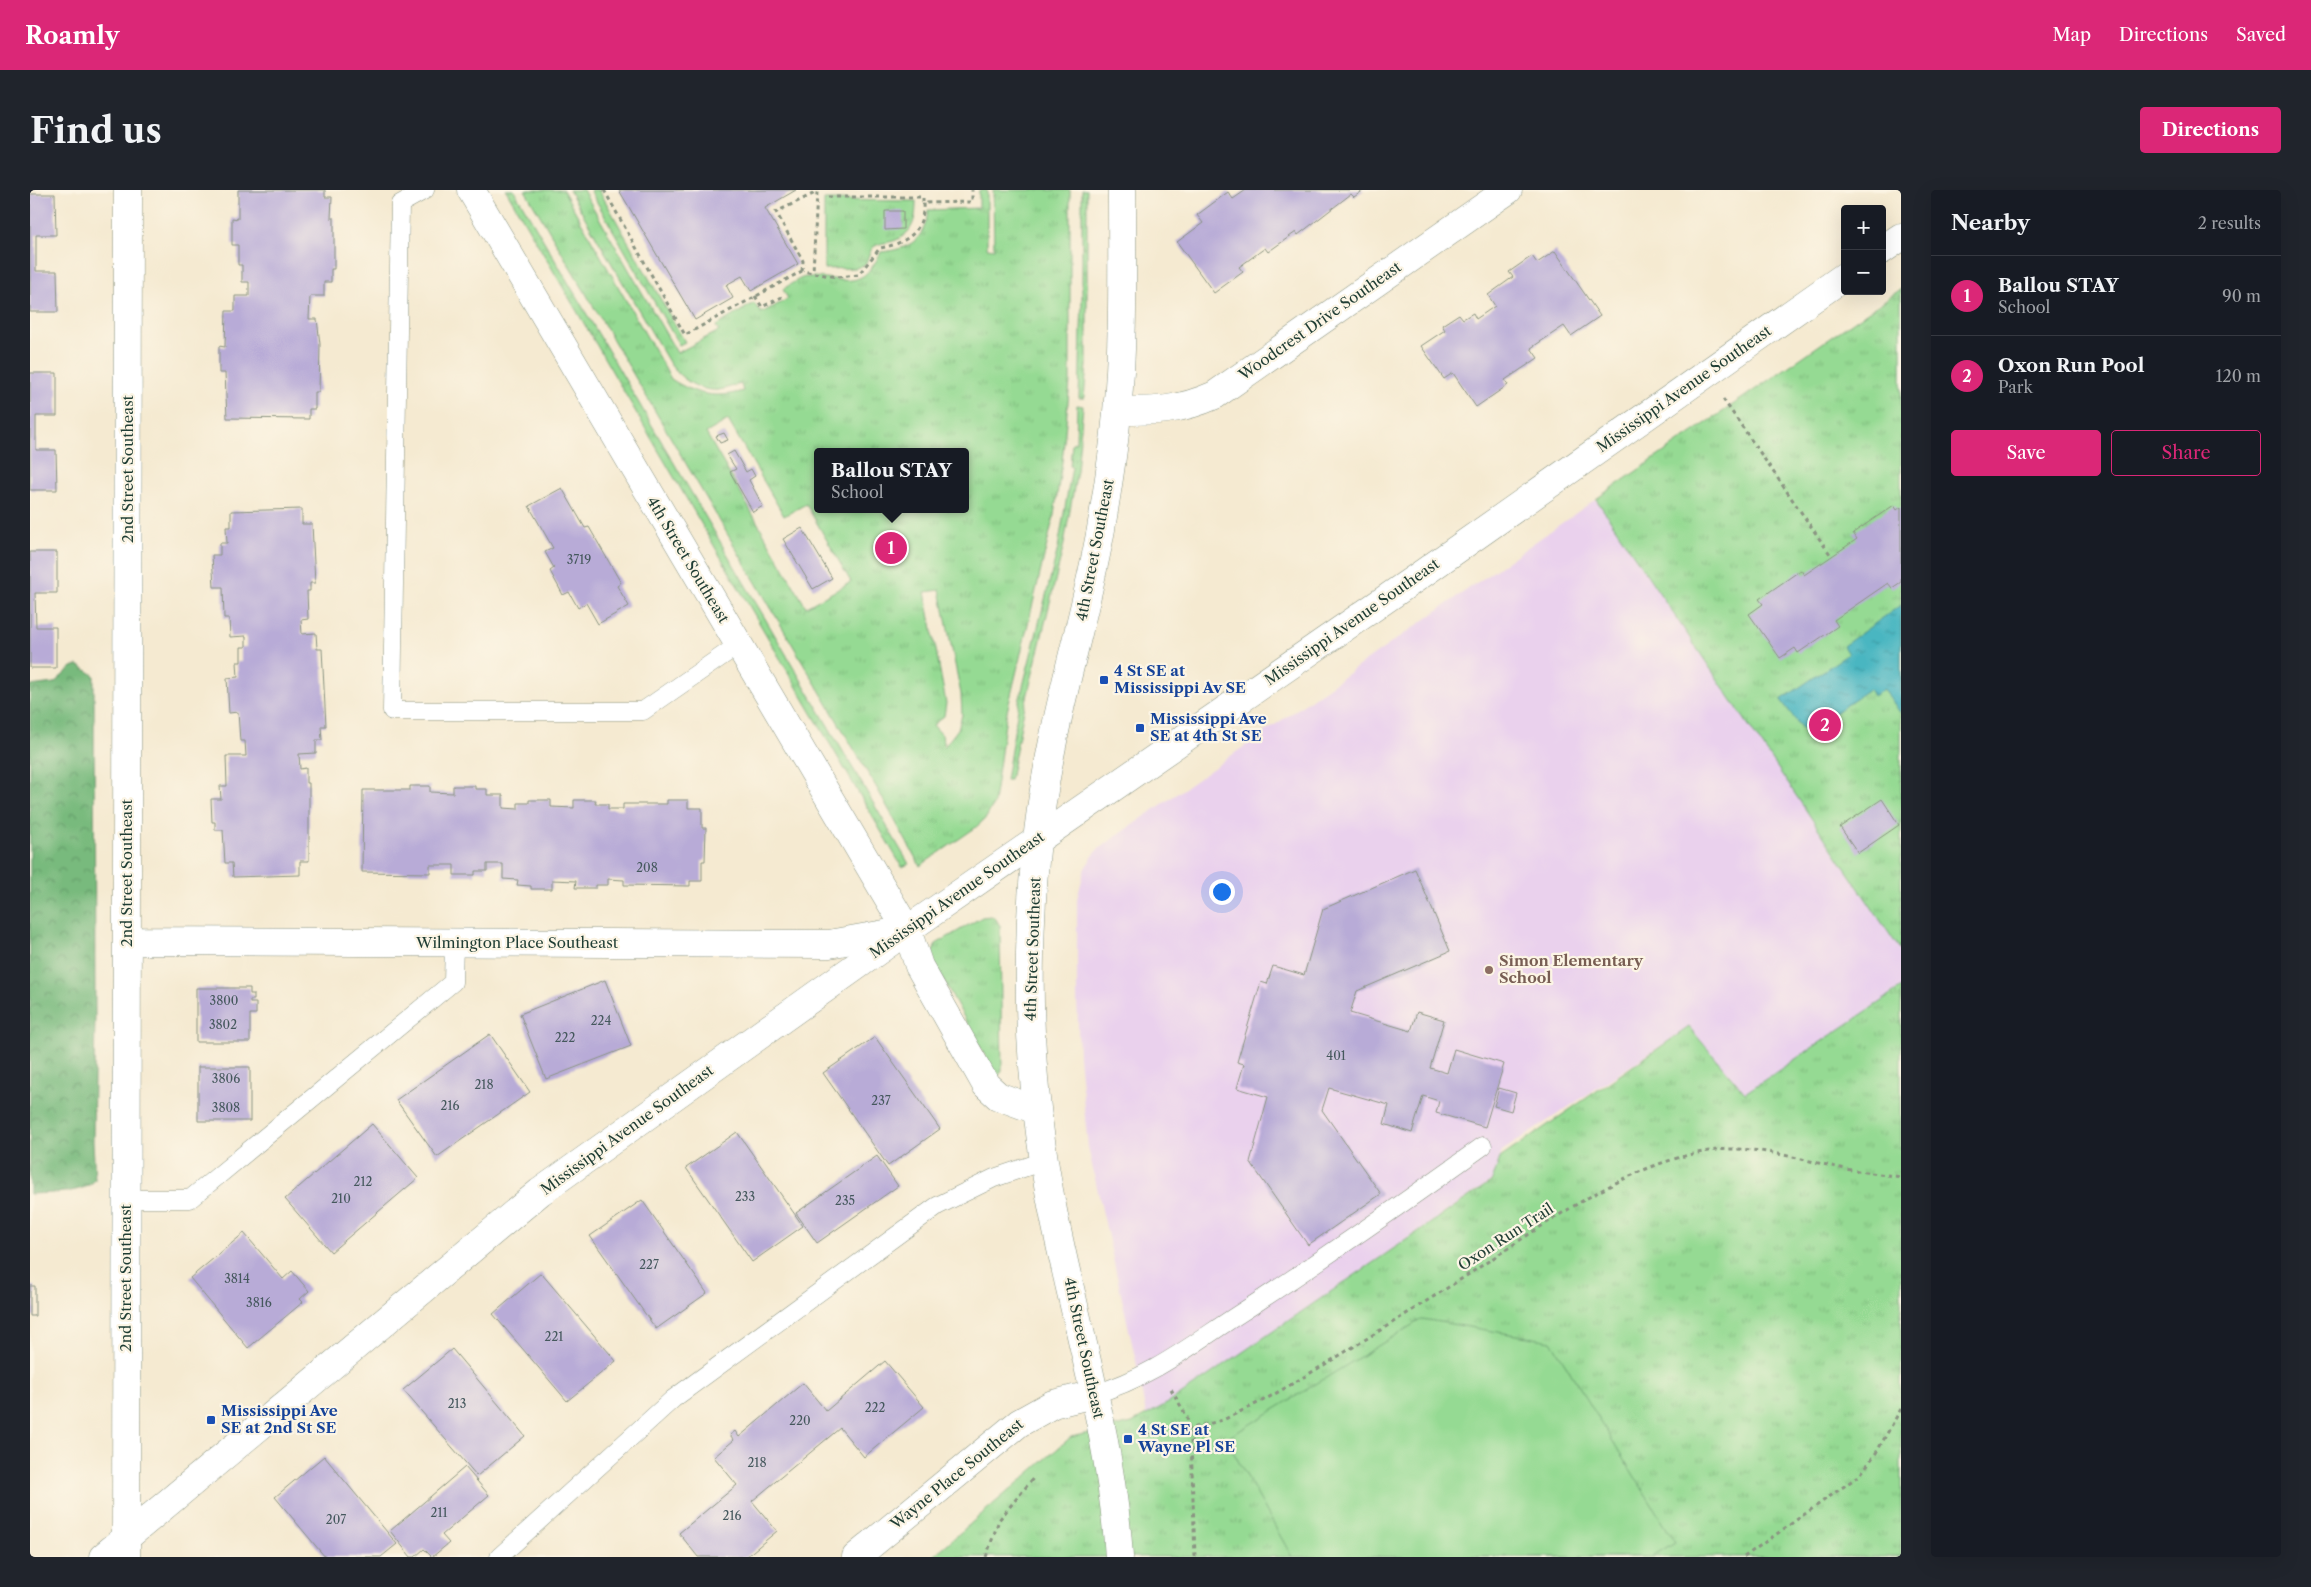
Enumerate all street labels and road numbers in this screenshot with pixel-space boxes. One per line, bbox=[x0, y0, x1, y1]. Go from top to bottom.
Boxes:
street label: Woodcrest Drive Southeast bbox=[1234, 257, 1405, 385]
street label: Mississippi Avenue Southeast bbox=[1593, 320, 1775, 456]
street label: 2nd Street Southeast bbox=[118, 394, 137, 543]
street label: 4th Street Southeast bbox=[1071, 477, 1118, 622]
street label: 4th Street Southeast bbox=[643, 493, 734, 627]
street label: Mississippi Avenue Southeast bbox=[1261, 553, 1443, 689]
street label: 2nd Street Southeast bbox=[117, 798, 136, 947]
street label: Mississippi Avenue Southeast bbox=[866, 826, 1048, 962]
street label: 4th Street Southeast bbox=[1020, 876, 1045, 1021]
street label: Wilmington Place Southeast bbox=[415, 933, 619, 952]
street label: Mississippi Avenue Southeast bbox=[537, 1060, 717, 1199]
street label: Oxon Run Trail bbox=[1454, 1198, 1557, 1274]
street label: 2nd Street Southeast bbox=[116, 1203, 135, 1352]
street label: 4th Street Southeast bbox=[1060, 1275, 1109, 1421]
street label: Wayne Place Southeast bbox=[886, 1414, 1028, 1534]

